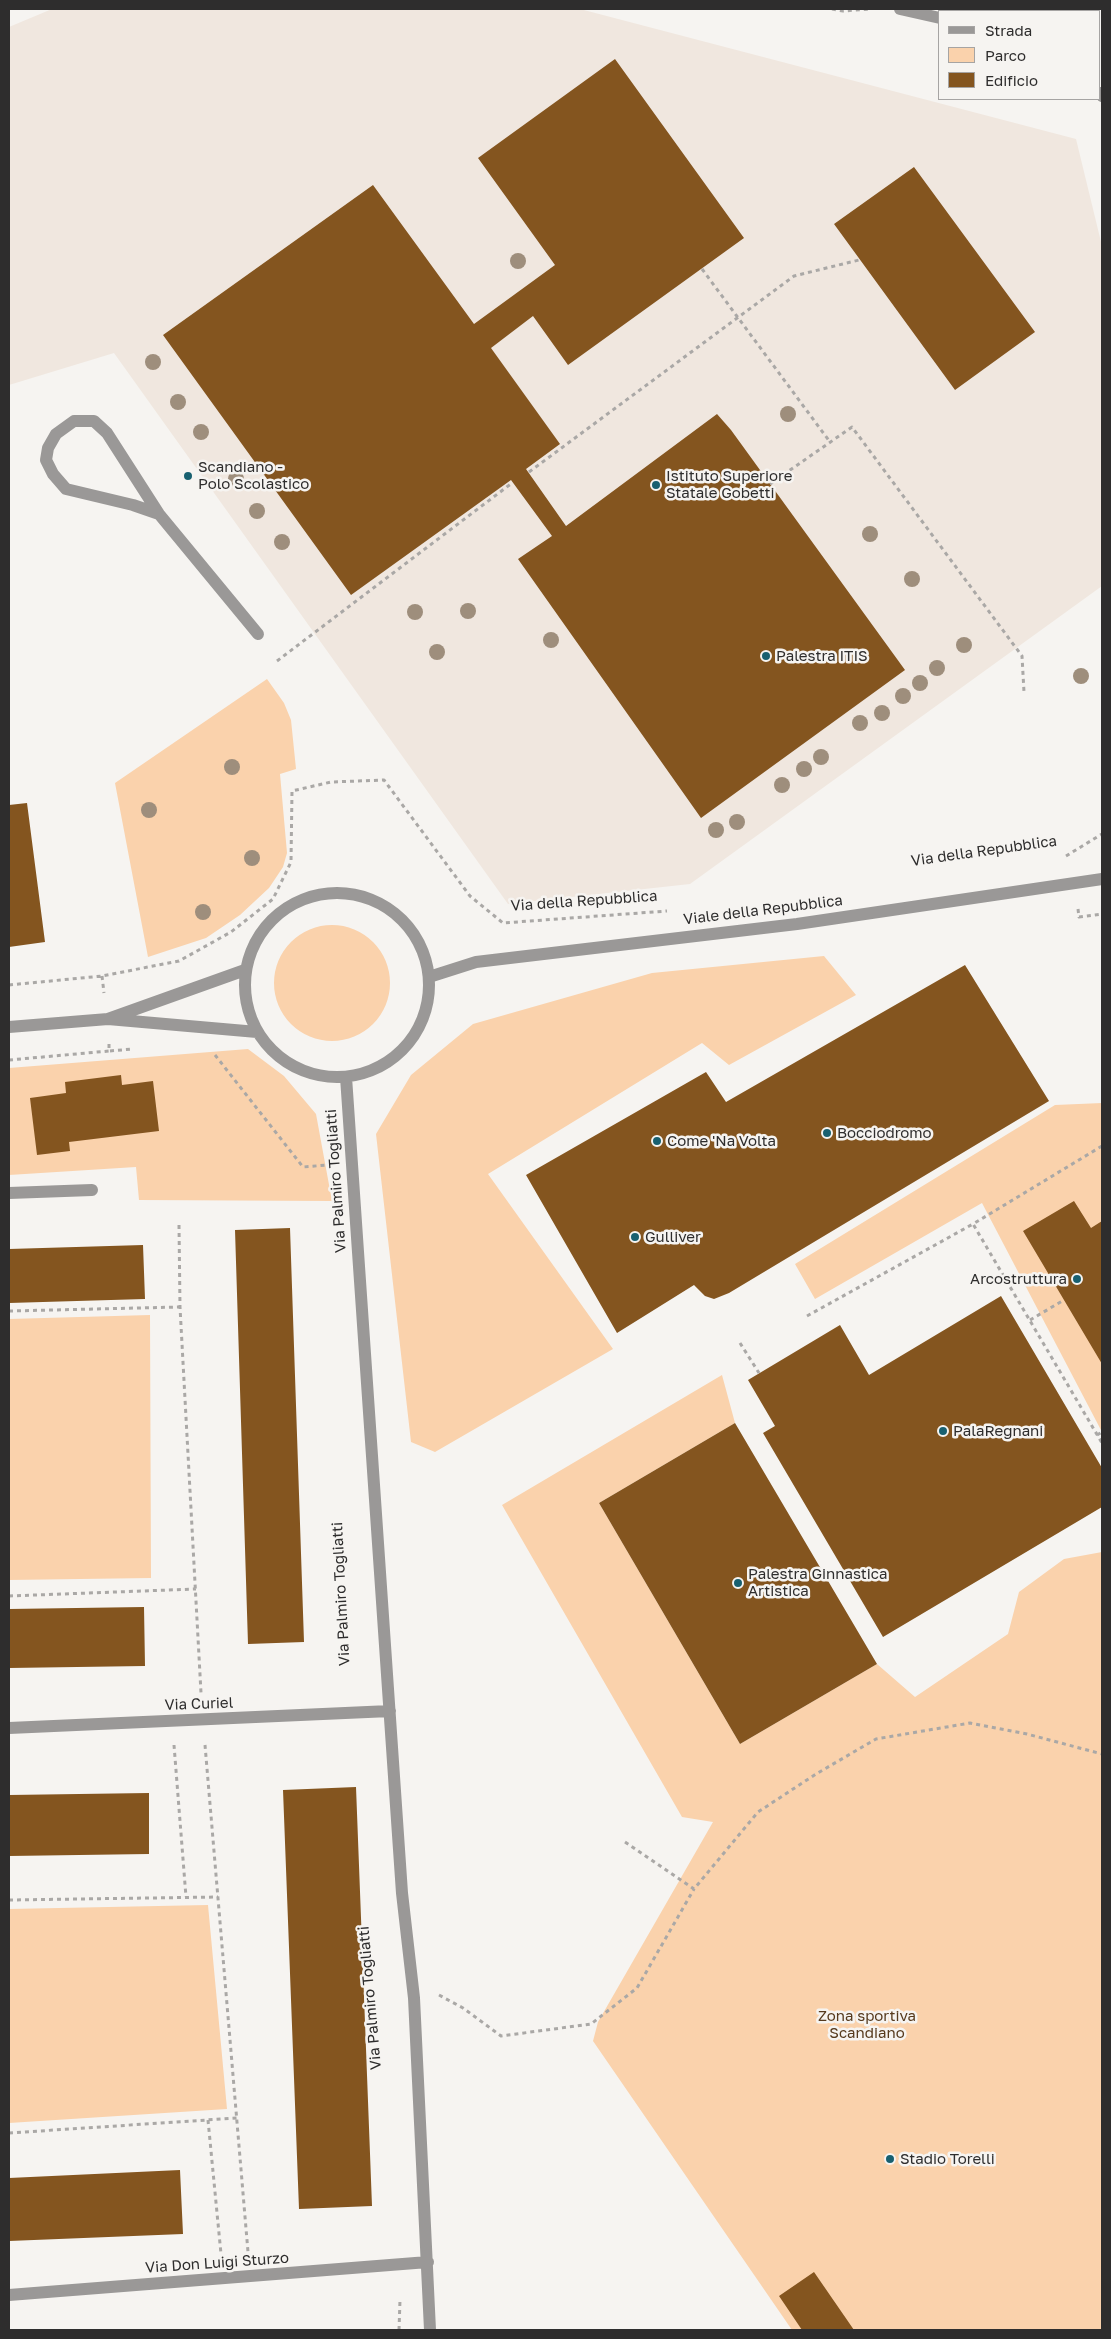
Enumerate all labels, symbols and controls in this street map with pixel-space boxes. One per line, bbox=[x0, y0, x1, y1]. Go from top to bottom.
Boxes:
legend bbox=[938, 10, 1101, 100]
text: Strada bbox=[985, 21, 1032, 39]
text: Parco bbox=[985, 46, 1026, 64]
text: Edificio bbox=[985, 71, 1038, 89]
place label: Scandiano - Polo Scolastico bbox=[198, 458, 309, 493]
place label: Istituto Superiore Statale Gobetti bbox=[666, 467, 792, 502]
marker: Scandiano - Polo Scolastico bbox=[182, 470, 194, 482]
marker: Istituto Superiore Statale Gobetti bbox=[650, 479, 662, 491]
place label: Palestra ITIS bbox=[776, 647, 868, 665]
marker: Palestra ITIS bbox=[760, 650, 772, 662]
street label: Via della Repubblica bbox=[910, 832, 1058, 870]
street label: Via della Repubblica bbox=[510, 887, 658, 915]
street label: Viale della Repubblica bbox=[682, 891, 844, 929]
street label: Via Palmiro Togliatti bbox=[322, 1108, 350, 1254]
place label: Bocciodromo bbox=[837, 1124, 932, 1142]
marker: Bocciodromo bbox=[821, 1127, 833, 1139]
place label: Come 'Na Volta bbox=[667, 1132, 776, 1150]
marker: Come 'Na Volta bbox=[651, 1135, 663, 1147]
place label: Gulliver bbox=[645, 1228, 701, 1246]
marker: Gulliver bbox=[629, 1231, 641, 1243]
place label: Arcostruttura bbox=[970, 1270, 1067, 1288]
marker: Arcostruttura bbox=[1071, 1273, 1083, 1285]
place label: PalaRegnani bbox=[953, 1422, 1043, 1440]
marker: PalaRegnani bbox=[937, 1425, 949, 1437]
street label: Via Palmiro Togliatti bbox=[328, 1522, 354, 1666]
place label: Palestra Ginnastica Artistica bbox=[748, 1565, 888, 1600]
marker: Palestra Ginnastica Artistica bbox=[732, 1577, 744, 1589]
street label: Via Curiel bbox=[164, 1694, 234, 1714]
street label: Via Palmiro Togliatti bbox=[355, 1925, 385, 2071]
park label: Zona sportiva Scandiano bbox=[818, 2007, 916, 2042]
place label: Stadio Torelli bbox=[900, 2150, 995, 2168]
marker: Stadio Torelli bbox=[884, 2153, 896, 2165]
street label: Via Don Luigi Sturzo bbox=[144, 2249, 290, 2277]

